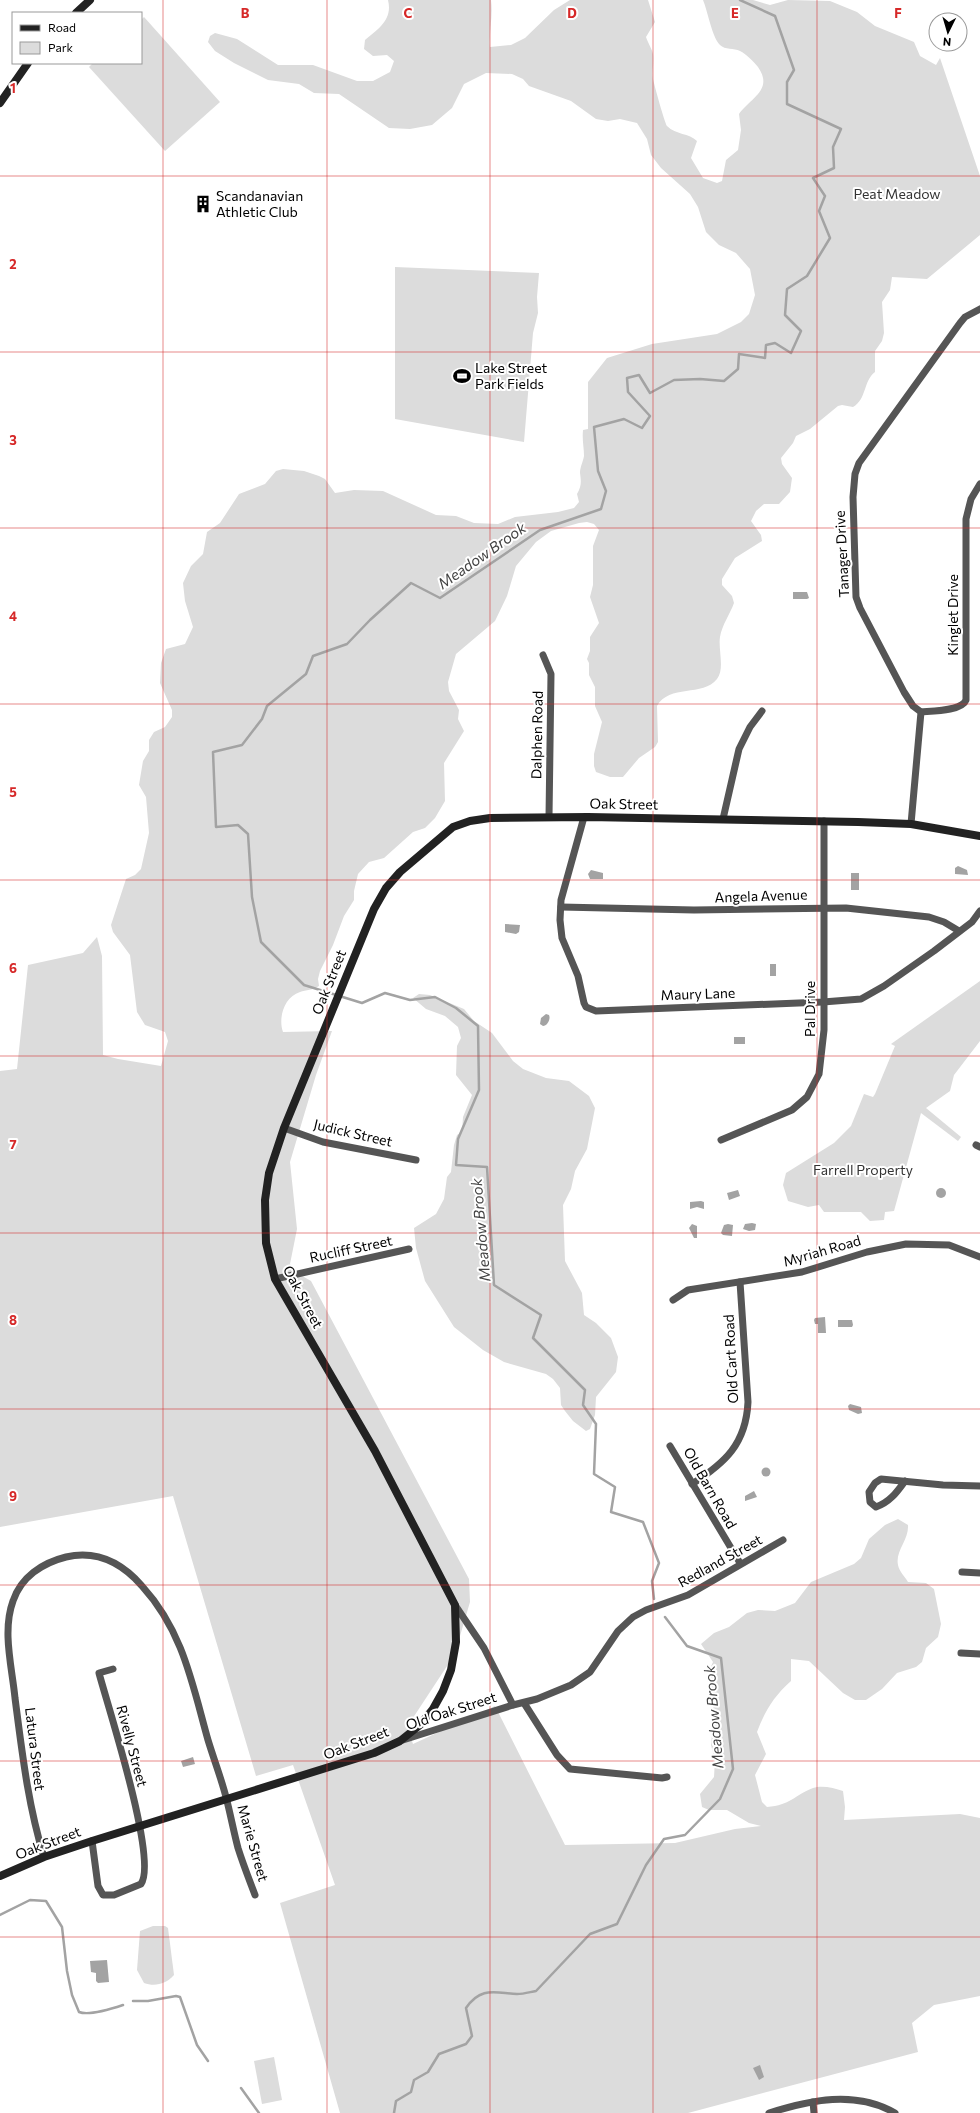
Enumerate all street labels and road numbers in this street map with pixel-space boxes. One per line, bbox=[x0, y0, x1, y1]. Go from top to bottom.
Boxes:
street label: Tanager Drive bbox=[831, 510, 852, 598]
street label: Kinglet Drive bbox=[944, 574, 961, 656]
street label: Dalphen Road bbox=[527, 691, 546, 779]
street label: Oak Street bbox=[590, 794, 659, 813]
street label: Angela Avenue bbox=[714, 885, 808, 906]
street label: Oak Street bbox=[308, 947, 349, 1017]
street label: Pal Drive bbox=[801, 981, 818, 1037]
street label: Maury Lane bbox=[660, 984, 736, 1003]
street label: Judick Street bbox=[312, 1115, 394, 1150]
street label: Rucliff Street bbox=[308, 1231, 394, 1266]
street label: Myriah Road bbox=[781, 1231, 863, 1270]
street label: Oak Street bbox=[280, 1262, 327, 1331]
street label: Old Cart Road bbox=[720, 1314, 741, 1404]
street label: Old Barn Road bbox=[680, 1444, 741, 1531]
street label: Redland Street bbox=[675, 1530, 765, 1591]
street label: Old Oak Street bbox=[403, 1688, 499, 1733]
street label: Rivelly Street bbox=[113, 1703, 152, 1789]
street label: Latura Street bbox=[22, 1706, 49, 1792]
street label: Oak Street bbox=[321, 1722, 391, 1763]
street label: Marie Street bbox=[234, 1802, 273, 1884]
street label: Oak Street bbox=[13, 1822, 83, 1863]

